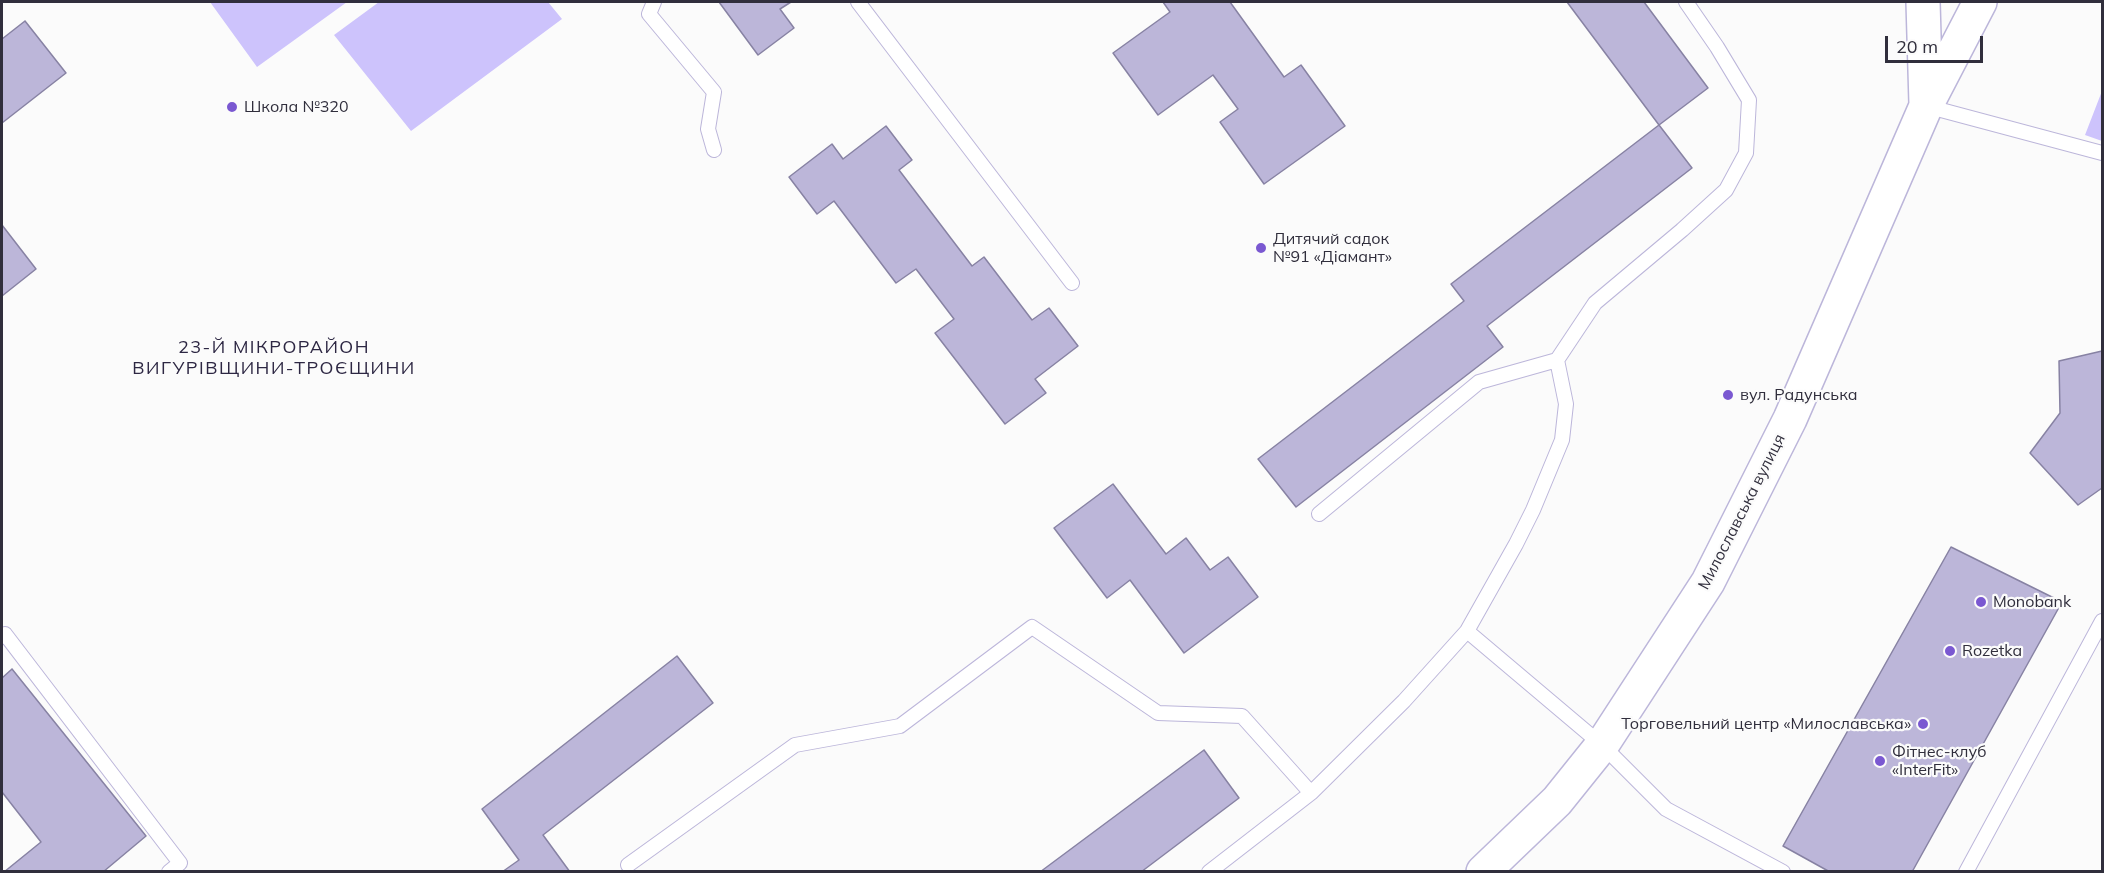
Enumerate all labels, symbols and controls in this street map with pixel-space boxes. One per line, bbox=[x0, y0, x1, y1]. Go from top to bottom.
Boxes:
scale bar bbox=[1888, 24, 1986, 62]
text: 20 m bbox=[1896, 35, 1938, 58]
place label: Школа №320 bbox=[244, 97, 349, 117]
marker: Школа №320 bbox=[225, 100, 239, 114]
place label: Дитячий садок №91 «Діамант» bbox=[1273, 229, 1392, 267]
marker: Дитячий садок №91 «Діамант» bbox=[1254, 241, 1268, 255]
district label: 23-Й МІКРОРАЙОН ВИГУРІВЩИНИ-ТРОЄЩИНИ bbox=[132, 337, 416, 380]
place label: вул. Радунська bbox=[1740, 385, 1857, 405]
marker: вул. Радунська bbox=[1721, 388, 1735, 402]
street label: Милославська вулиця bbox=[1694, 431, 1790, 593]
place label: Monobank bbox=[1993, 592, 2071, 612]
marker: Monobank bbox=[1974, 595, 1988, 609]
place label: Rozetka bbox=[1962, 641, 2022, 661]
marker: Rozetka bbox=[1943, 644, 1957, 658]
place label: Торговельний центр «Милославська» bbox=[1621, 714, 1911, 734]
marker: Торговельний центр «Милославська» bbox=[1916, 717, 1930, 731]
place label: Фітнес-клуб «InterFit» bbox=[1892, 742, 1986, 780]
marker: Фітнес-клуб «InterFit» bbox=[1873, 754, 1887, 768]

